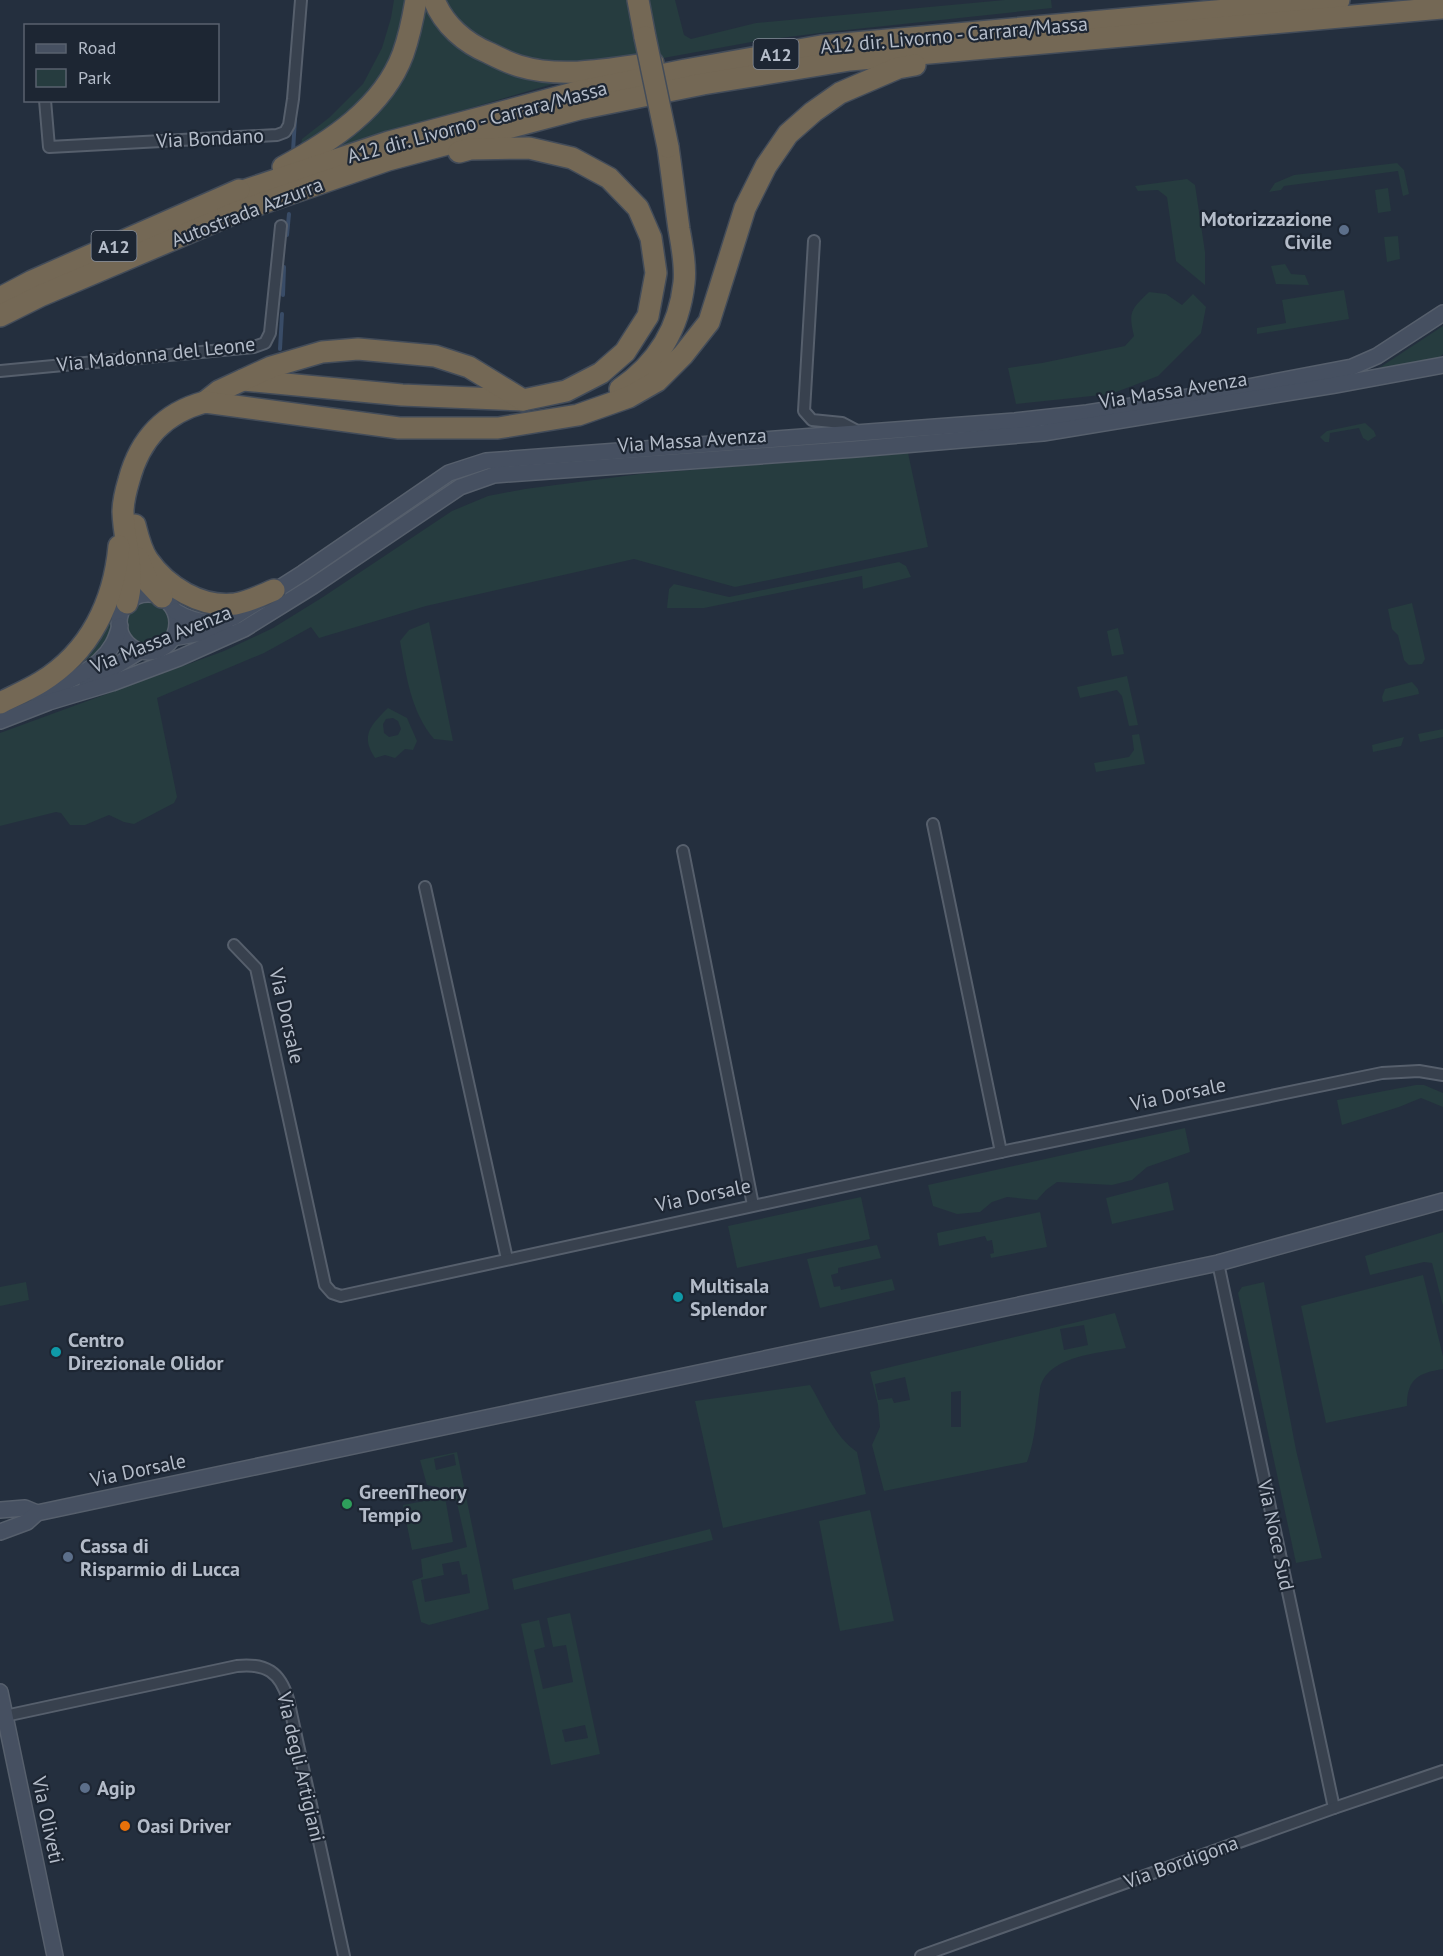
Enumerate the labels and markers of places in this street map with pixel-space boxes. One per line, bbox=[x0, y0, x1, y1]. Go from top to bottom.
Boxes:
place label: Motorizzazione Civile bbox=[1201, 206, 1332, 255]
marker: Motorizzazione Civile bbox=[1337, 223, 1351, 237]
place label: Multisala Splendor bbox=[690, 1273, 769, 1322]
marker: Multisala Splendor bbox=[671, 1290, 685, 1304]
place label: Centro Direzionale Olidor bbox=[68, 1327, 224, 1376]
marker: Centro Direzionale Olidor bbox=[49, 1345, 63, 1359]
place label: GreenTheory Tempio bbox=[359, 1479, 467, 1528]
marker: GreenTheory Tempio bbox=[340, 1497, 354, 1511]
place label: Cassa di Risparmio di Lucca bbox=[80, 1533, 240, 1582]
marker: Cassa di Risparmio di Lucca bbox=[61, 1550, 75, 1564]
place label: Agip bbox=[97, 1775, 136, 1801]
marker: Agip bbox=[78, 1781, 92, 1795]
place label: Oasi Driver bbox=[137, 1813, 231, 1839]
marker: Oasi Driver bbox=[118, 1819, 132, 1833]

